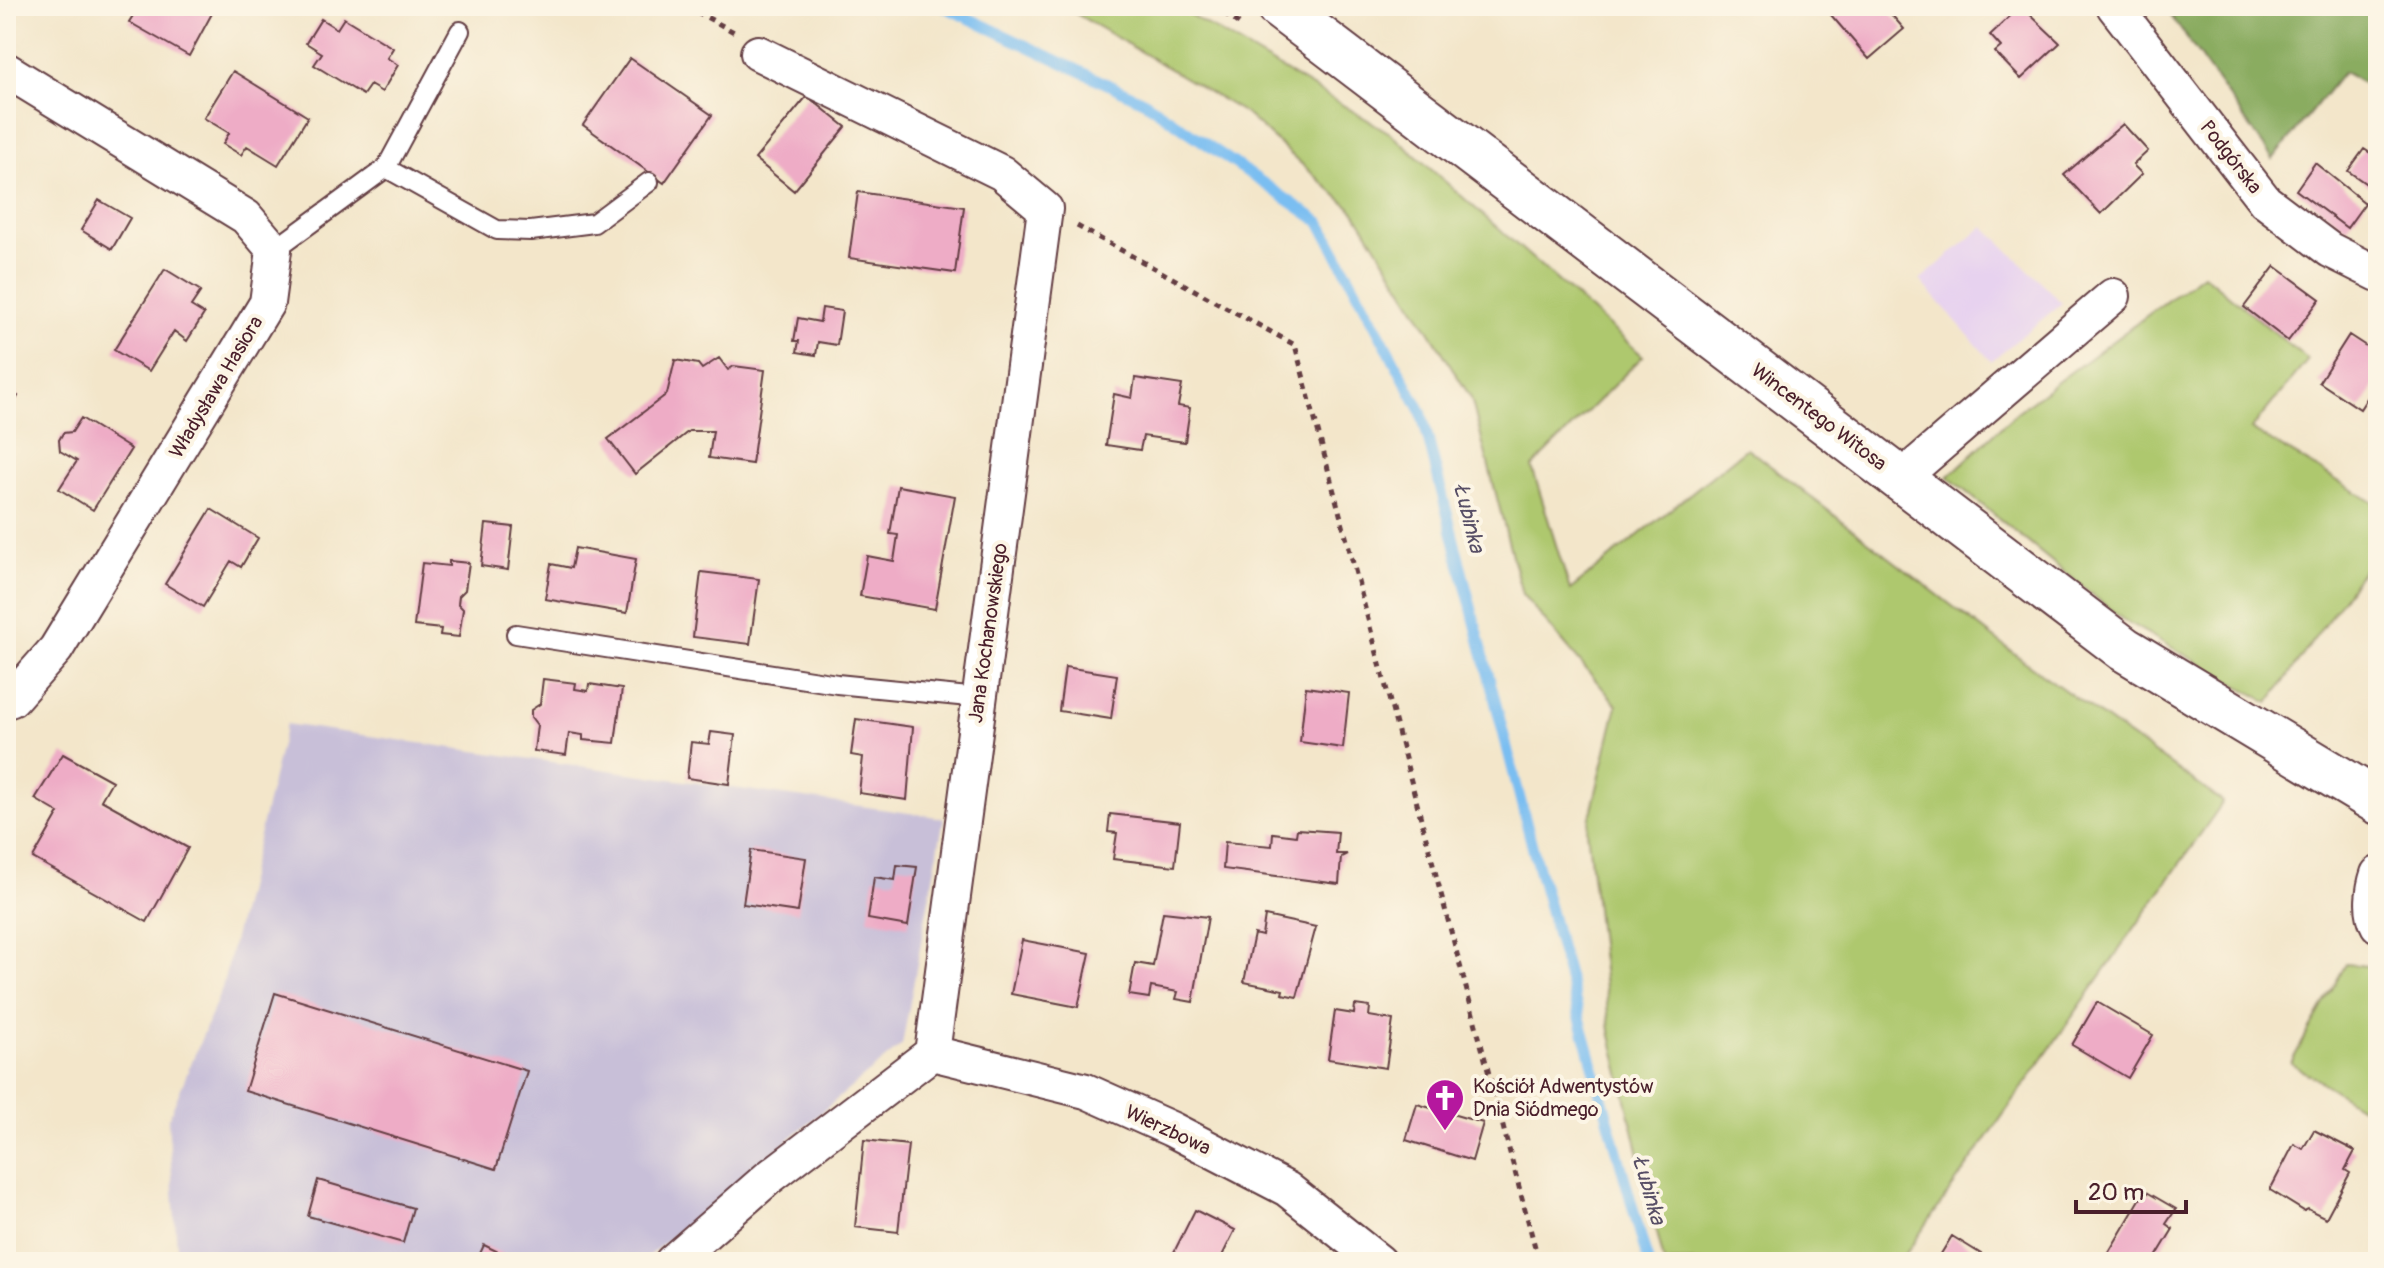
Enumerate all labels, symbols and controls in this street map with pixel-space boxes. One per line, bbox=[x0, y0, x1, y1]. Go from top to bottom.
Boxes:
street label: Podgórska bbox=[2195, 115, 2267, 199]
street label: Władysława Hasiora bbox=[164, 311, 268, 463]
street label: Wincentego Witosa bbox=[1746, 358, 1892, 476]
water label: Łubinka bbox=[1447, 481, 1491, 557]
street label: Jana Kochanowskiego bbox=[963, 541, 1013, 725]
place label: Kościół Adwentystów Dnia Siódmego bbox=[1473, 1074, 1654, 1122]
church icon: Kościół Adwentystów Dnia Siódmego bbox=[1424, 1077, 1466, 1132]
street label: Wierzbowa bbox=[1121, 1099, 1215, 1161]
water label: Łubinka bbox=[1626, 1152, 1673, 1229]
scale bar bbox=[2076, 1164, 2186, 1214]
text: 20 m bbox=[2088, 1178, 2144, 1207]

